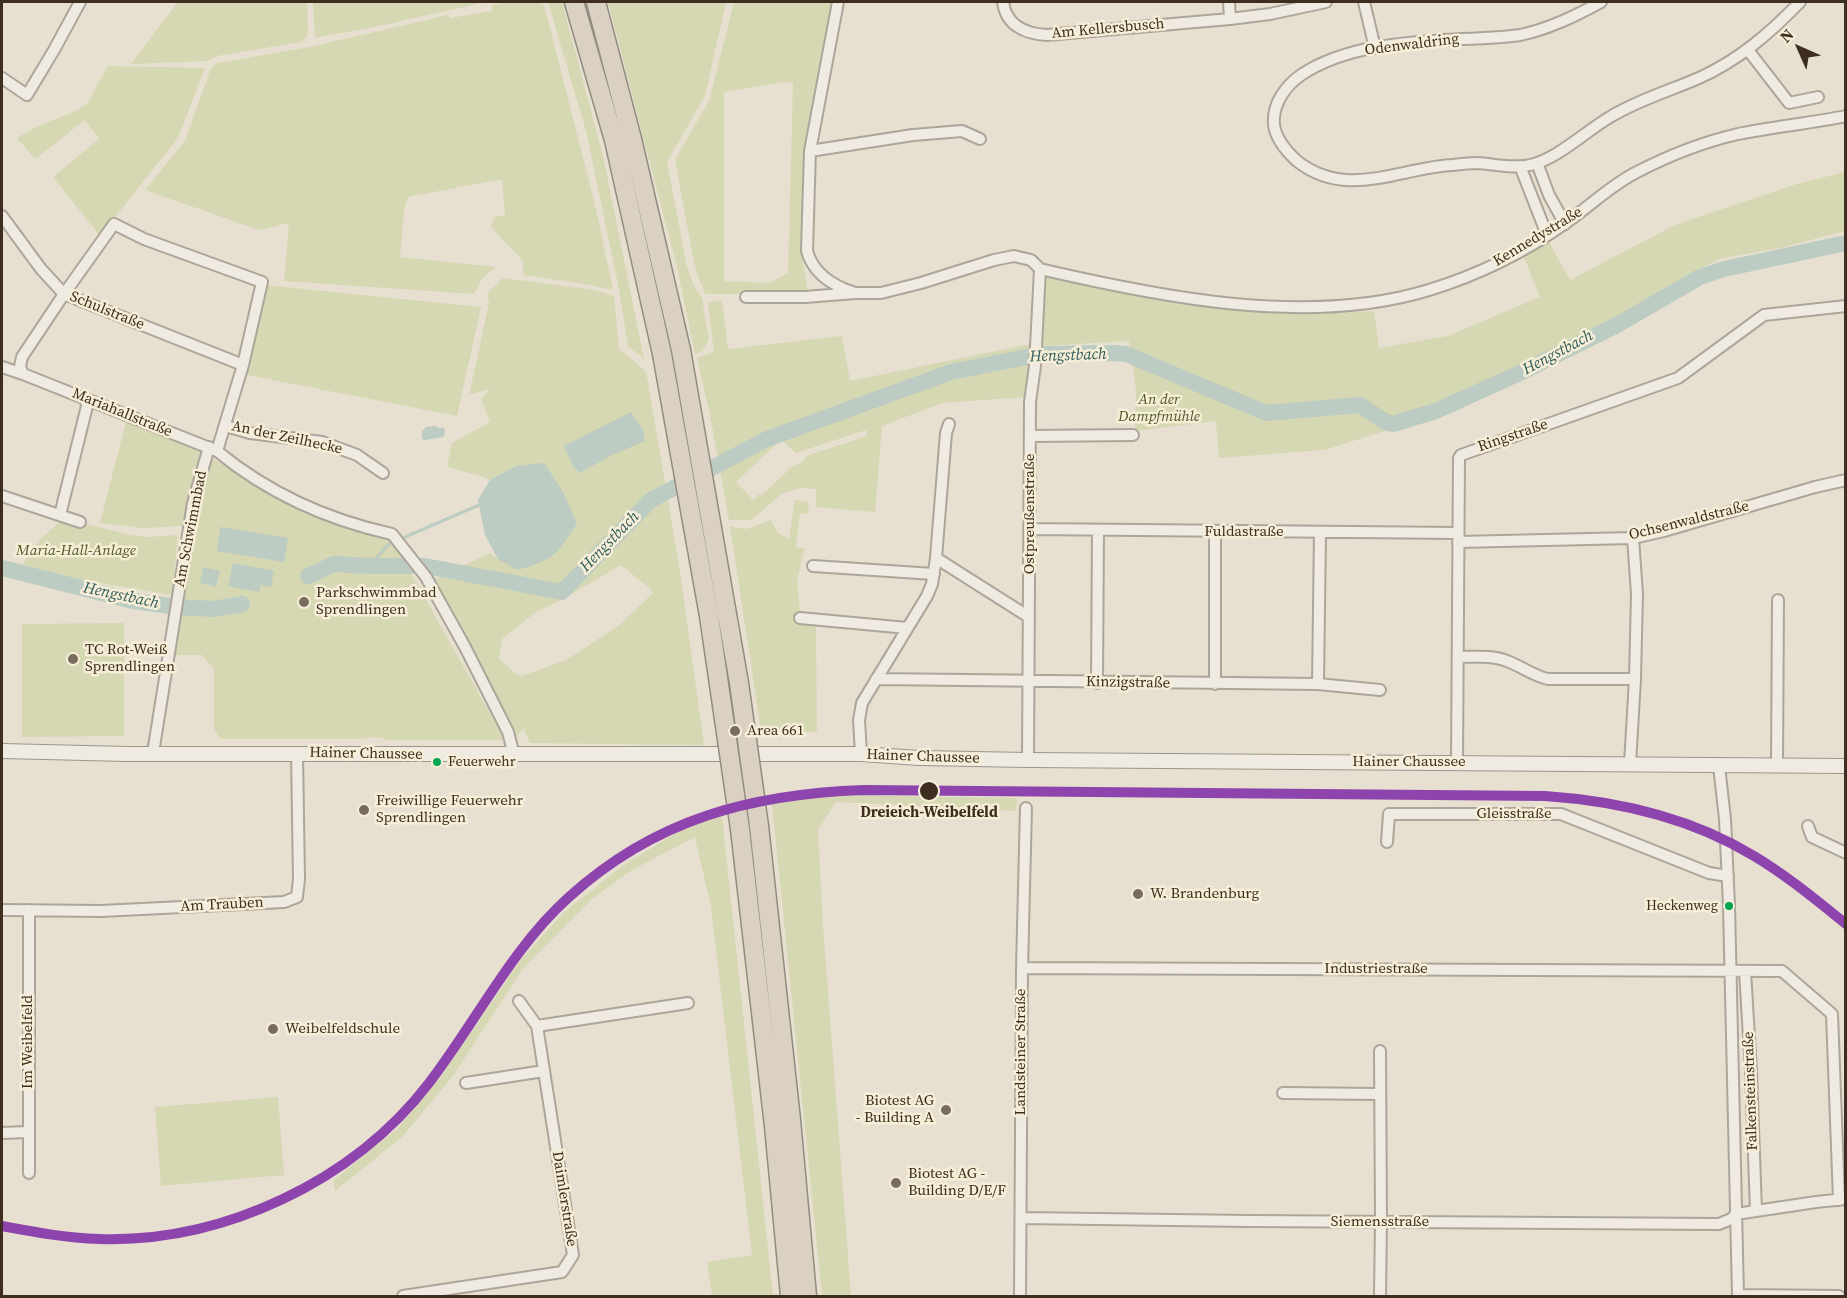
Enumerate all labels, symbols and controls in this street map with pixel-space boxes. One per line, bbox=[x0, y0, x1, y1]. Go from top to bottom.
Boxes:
street label: Am Kellersbusch bbox=[1051, 15, 1165, 43]
north arrow bbox=[1769, 18, 1829, 78]
text: N bbox=[1774, 23, 1798, 47]
street label: Odenwaldring bbox=[1364, 30, 1460, 60]
street label: Kennedystraße bbox=[1490, 203, 1586, 271]
street label: Schulstraße bbox=[67, 288, 147, 334]
water label: Hengstbach bbox=[1519, 326, 1597, 380]
water label: Hengstbach bbox=[1029, 345, 1107, 367]
street label: Mariahallstraße bbox=[69, 385, 175, 441]
park label: An der Dampfmühle bbox=[1118, 391, 1200, 426]
street label: Ringstraße bbox=[1476, 416, 1550, 456]
street label: An der Zeilhecke bbox=[230, 417, 344, 459]
street label: Ostpreußenstraße bbox=[1021, 454, 1039, 574]
street label: Am Schwimmbad bbox=[171, 469, 211, 589]
street label: Ochsenwaldstraße bbox=[1627, 497, 1751, 545]
water label: Hengstbach bbox=[576, 508, 644, 576]
street label: Fuldastraße bbox=[1204, 523, 1284, 541]
park label: Maria-Hall-Anlage bbox=[16, 542, 136, 560]
water label: Hengstbach bbox=[81, 579, 161, 613]
place label: Parkschwimmbad Sprendlingen bbox=[316, 584, 437, 619]
marker: Parkschwimmbad Sprendlingen bbox=[297, 595, 311, 609]
place label: TC Rot-Weiß Sprendlingen bbox=[85, 641, 175, 676]
marker: TC Rot-Weiß Sprendlingen bbox=[66, 652, 80, 666]
street label: Kinzigstraße bbox=[1086, 673, 1170, 693]
place label: Area 661 bbox=[747, 722, 804, 740]
marker: Area 661 bbox=[728, 724, 742, 738]
street label: Hainer Chaussee bbox=[309, 744, 423, 764]
street label: Hainer Chaussee bbox=[866, 746, 980, 768]
street label: Hainer Chaussee bbox=[1352, 753, 1466, 771]
place label: Feuerwehr bbox=[448, 754, 516, 770]
marker: Feuerwehr bbox=[431, 756, 443, 768]
marker: Dreieich-Weibelfeld bbox=[918, 780, 940, 802]
place label: Freiwillige Feuerwehr Sprendlingen bbox=[376, 792, 523, 827]
marker: Freiwillige Feuerwehr Sprendlingen bbox=[357, 803, 371, 817]
place label: Dreieich-Weibelfeld bbox=[860, 804, 998, 822]
street label: Gleisstraße bbox=[1476, 805, 1552, 823]
place label: W. Brandenburg bbox=[1150, 885, 1259, 903]
marker: W. Brandenburg bbox=[1131, 887, 1145, 901]
street label: Am Trauben bbox=[180, 894, 264, 916]
place label: Heckenweg bbox=[1646, 898, 1718, 914]
marker: Heckenweg bbox=[1723, 900, 1735, 912]
street label: Industriestraße bbox=[1324, 960, 1428, 978]
street label: Landsteiner Straße bbox=[1012, 989, 1030, 1115]
street label: Im Weibelfeld bbox=[19, 995, 37, 1089]
place label: Weibelfeldschule bbox=[285, 1020, 400, 1038]
marker: Weibelfeldschule bbox=[266, 1022, 280, 1036]
street label: Falkensteinstraße bbox=[1740, 1031, 1762, 1151]
place label: Biotest AG - Building A bbox=[856, 1092, 934, 1127]
marker: Biotest AG - Building A bbox=[939, 1103, 953, 1117]
street label: Daimlerstraße bbox=[548, 1150, 580, 1248]
place label: Biotest AG - Building D/E/F bbox=[908, 1165, 1006, 1200]
marker: Biotest AG - Building D/E/F bbox=[889, 1176, 903, 1190]
street label: Siemensstraße bbox=[1331, 1213, 1429, 1231]

